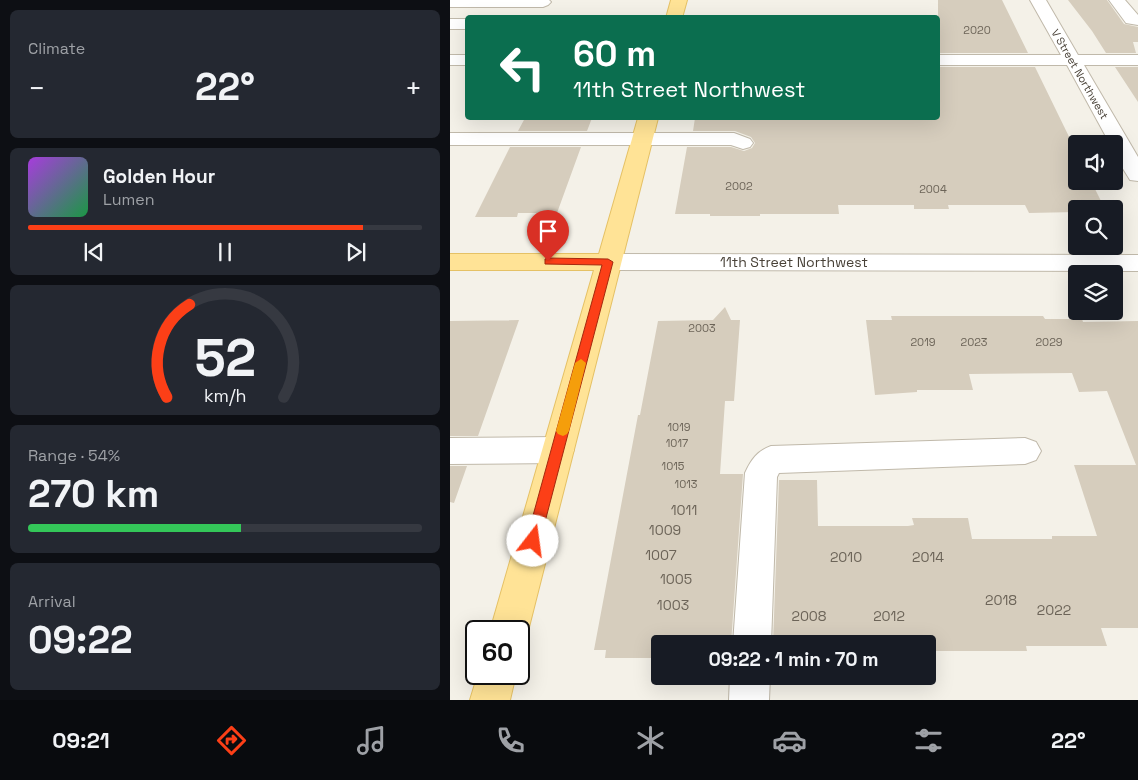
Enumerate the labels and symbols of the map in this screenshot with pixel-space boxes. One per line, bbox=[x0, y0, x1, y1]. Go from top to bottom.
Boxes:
house number: 2020 bbox=[963, 23, 991, 37]
street label: V Street Northwest bbox=[1048, 26, 1112, 122]
house number: 2002 bbox=[725, 179, 753, 193]
house number: 2004 bbox=[919, 182, 947, 196]
pin bbox=[527, 210, 569, 261]
street label: 11th Street Northwest bbox=[720, 253, 868, 271]
house number: 2003 bbox=[688, 321, 716, 335]
house number: 2019 bbox=[910, 335, 936, 349]
house number: 2023 bbox=[961, 335, 988, 349]
house number: 2029 bbox=[1035, 335, 1063, 349]
house number: 1019 bbox=[668, 420, 691, 434]
house number: 1017 bbox=[666, 436, 688, 450]
house number: 1015 bbox=[662, 459, 685, 473]
house number: 1013 bbox=[675, 477, 698, 491]
house number: 1011 bbox=[671, 501, 697, 519]
position arrow bbox=[506, 514, 558, 566]
house number: 1009 bbox=[649, 521, 681, 539]
house number: 1007 bbox=[645, 546, 677, 564]
house number: 2010 bbox=[830, 548, 862, 566]
house number: 2014 bbox=[912, 548, 944, 566]
house number: 1005 bbox=[660, 570, 692, 588]
house number: 2018 bbox=[985, 591, 1017, 609]
house number: 1003 bbox=[657, 596, 689, 614]
house number: 2022 bbox=[1037, 601, 1071, 619]
house number: 2008 bbox=[791, 607, 827, 625]
house number: 2012 bbox=[873, 607, 905, 625]
speed limit sign: 60 bbox=[465, 620, 530, 685]

